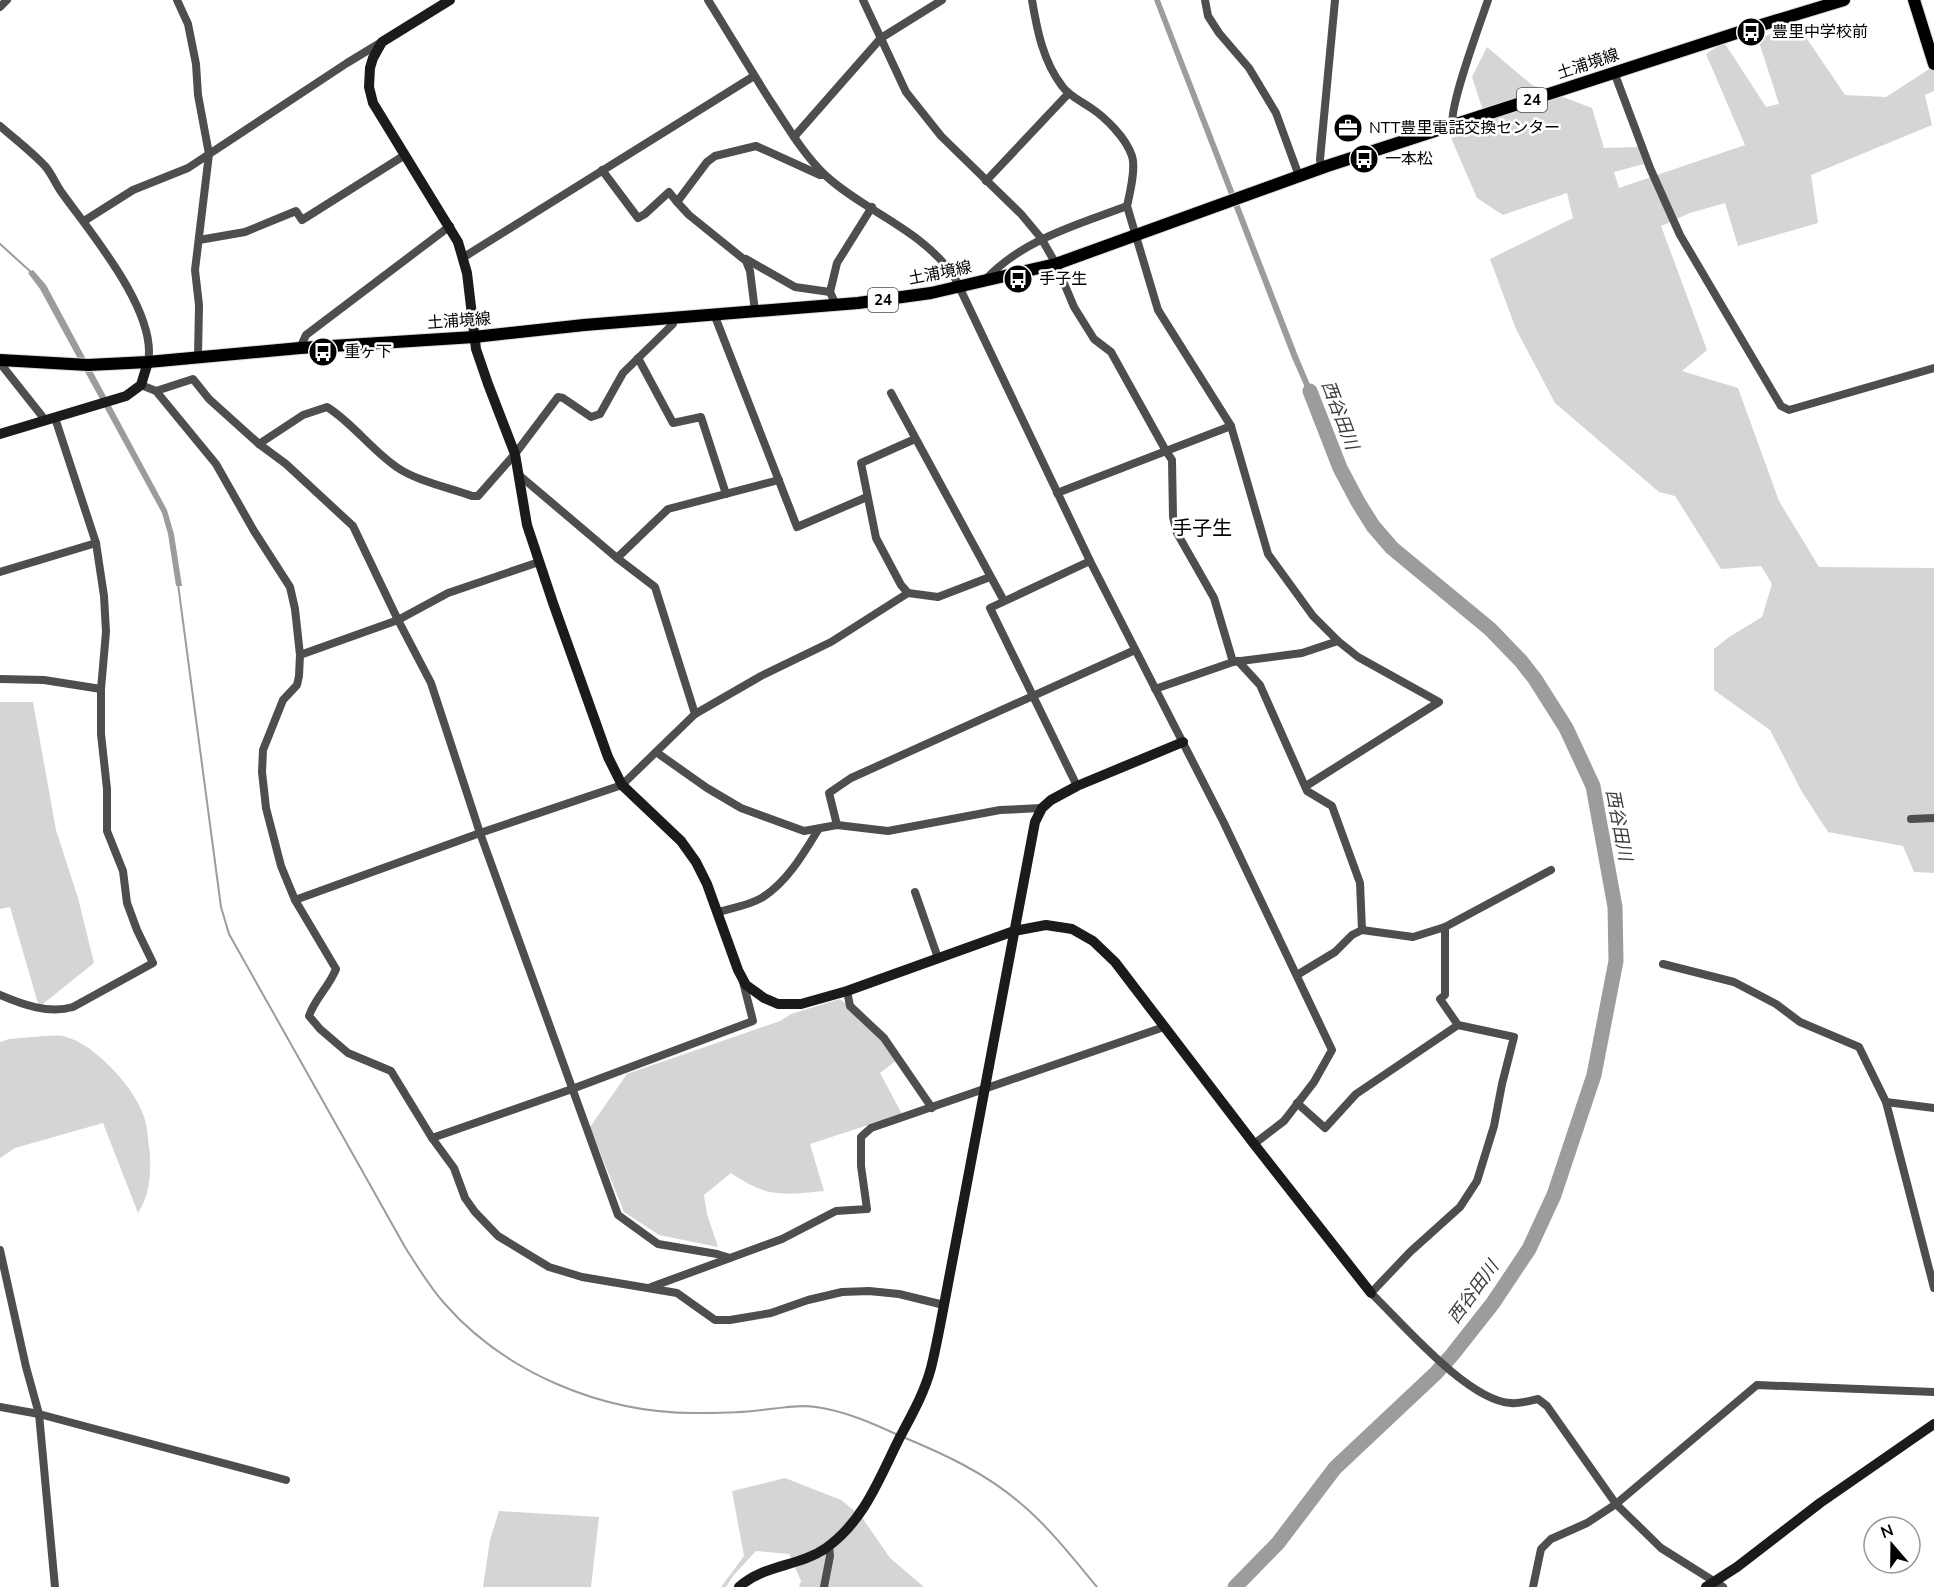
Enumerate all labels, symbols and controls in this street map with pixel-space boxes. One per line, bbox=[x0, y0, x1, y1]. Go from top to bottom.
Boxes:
bus stop icon: 豊里中学校前 bbox=[1735, 16, 1767, 48]
place label: 豊里中学校前 bbox=[1772, 21, 1868, 43]
street label: 土浦境線 bbox=[1554, 44, 1622, 84]
road number: 24 bbox=[1517, 88, 1547, 112]
office icon: NTT豊里電話交換センター bbox=[1332, 112, 1364, 144]
place label: NTT豊里電話交換センター bbox=[1369, 117, 1560, 139]
bus stop icon: 一本松 bbox=[1348, 143, 1380, 175]
place label: 一本松 bbox=[1385, 148, 1433, 170]
street label: 土浦境線 bbox=[906, 256, 974, 290]
bus stop icon: 手子生 bbox=[1002, 263, 1034, 295]
place label: 手子生 bbox=[1039, 268, 1087, 290]
road number: 24 bbox=[868, 288, 898, 312]
street label: 土浦境線 bbox=[426, 308, 492, 334]
bus stop icon: 重ヶ下 bbox=[307, 336, 339, 368]
place label: 重ヶ下 bbox=[344, 341, 392, 363]
water label: 西谷田川 bbox=[1316, 377, 1365, 455]
district label: 手子生 bbox=[1172, 515, 1232, 542]
water label: 西谷田川 bbox=[1600, 787, 1638, 865]
water label: 西谷田川 bbox=[1442, 1254, 1505, 1328]
north arrow bbox=[1862, 1515, 1922, 1575]
text: N bbox=[1878, 1519, 1897, 1544]

